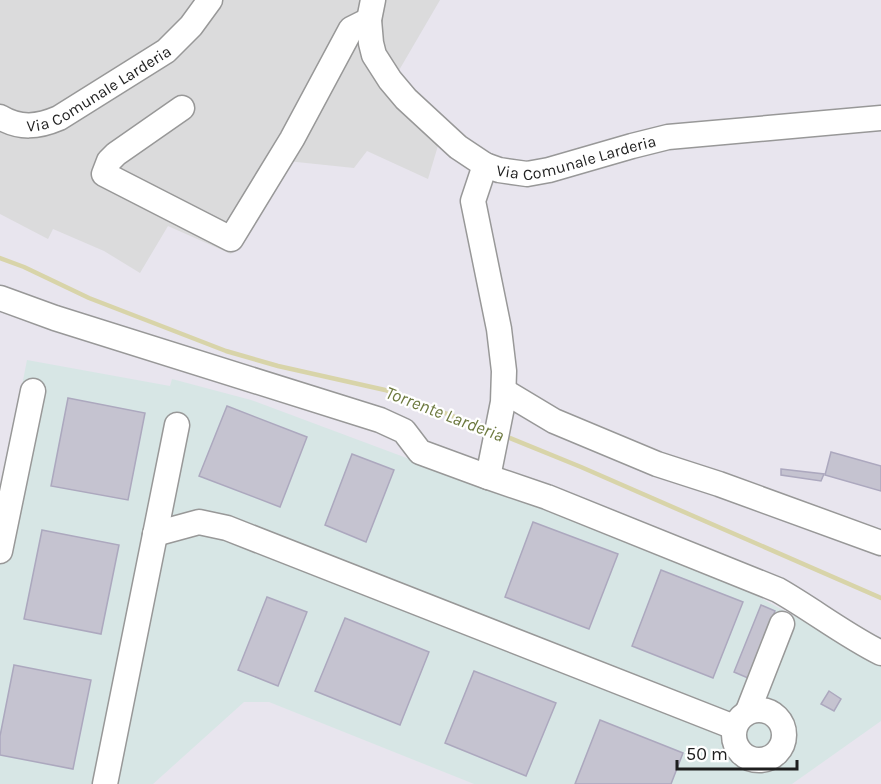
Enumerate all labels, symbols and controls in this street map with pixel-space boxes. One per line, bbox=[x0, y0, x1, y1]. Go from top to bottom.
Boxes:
street label: Via Comunale Larderia bbox=[26, 41, 175, 136]
street label: Via Comunale Larderia bbox=[495, 131, 658, 185]
water label: Torrente Larderia bbox=[383, 381, 507, 447]
scale bar bbox=[677, 733, 797, 771]
text: 50 m bbox=[686, 743, 728, 765]

